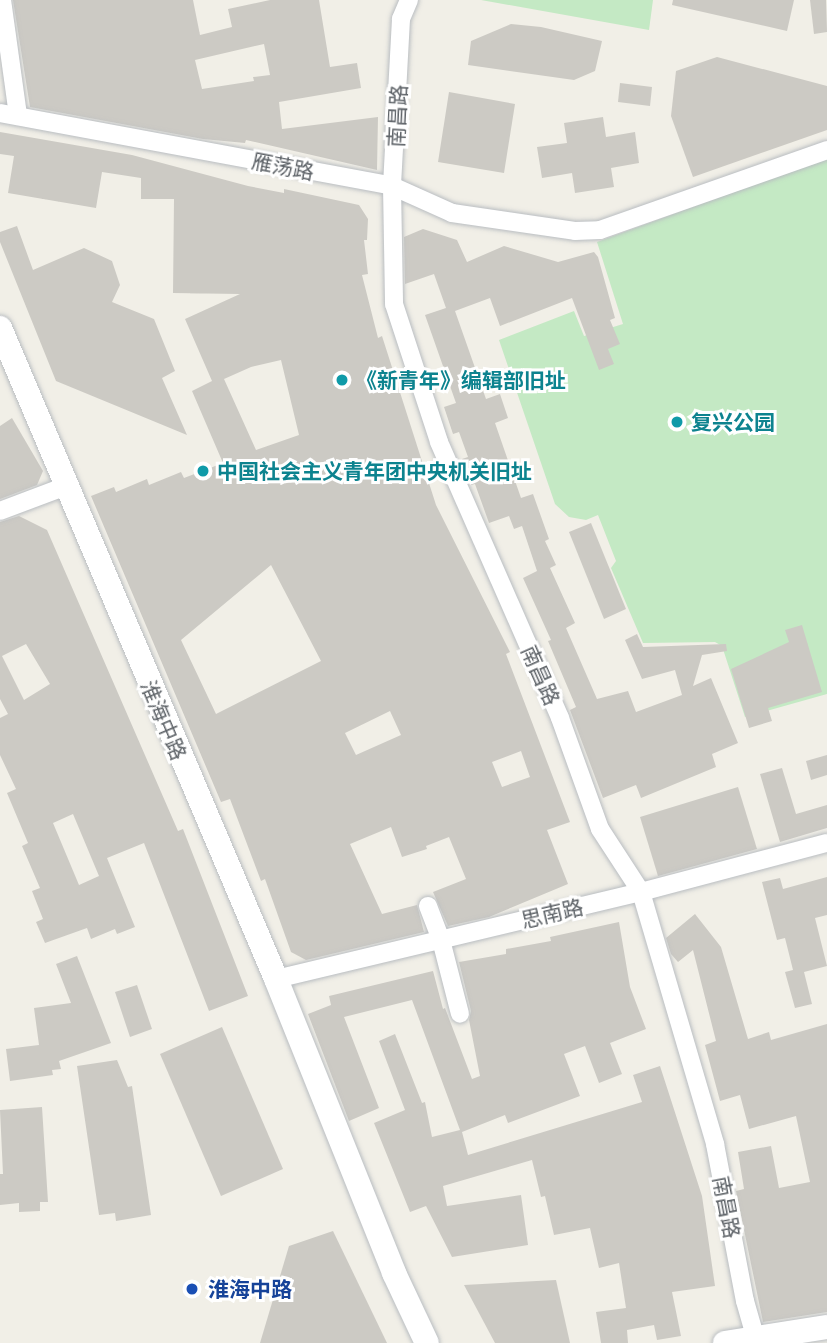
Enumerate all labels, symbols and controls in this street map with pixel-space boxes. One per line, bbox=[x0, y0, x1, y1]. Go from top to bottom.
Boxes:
street label: 南昌路 bbox=[383, 84, 411, 148]
street label: 雁荡路 bbox=[250, 148, 316, 184]
place label: 《新青年》编辑部旧址 bbox=[356, 367, 566, 393]
marker: 《新青年》编辑部旧址 bbox=[334, 372, 350, 388]
place label: 复兴公园 bbox=[691, 409, 775, 435]
marker: 复兴公园 bbox=[669, 414, 685, 430]
place label: 中国社会主义青年团中央机关旧址 bbox=[217, 458, 532, 484]
marker: 中国社会主义青年团中央机关旧址 bbox=[195, 463, 211, 479]
street label: 南昌路 bbox=[517, 641, 565, 709]
street label: 淮海中路 bbox=[136, 676, 192, 764]
street label: 思南路 bbox=[518, 894, 586, 932]
street label: 南昌路 bbox=[709, 1174, 745, 1240]
place label: 淮海中路 bbox=[208, 1276, 292, 1302]
marker: 淮海中路 bbox=[182, 1279, 202, 1299]

